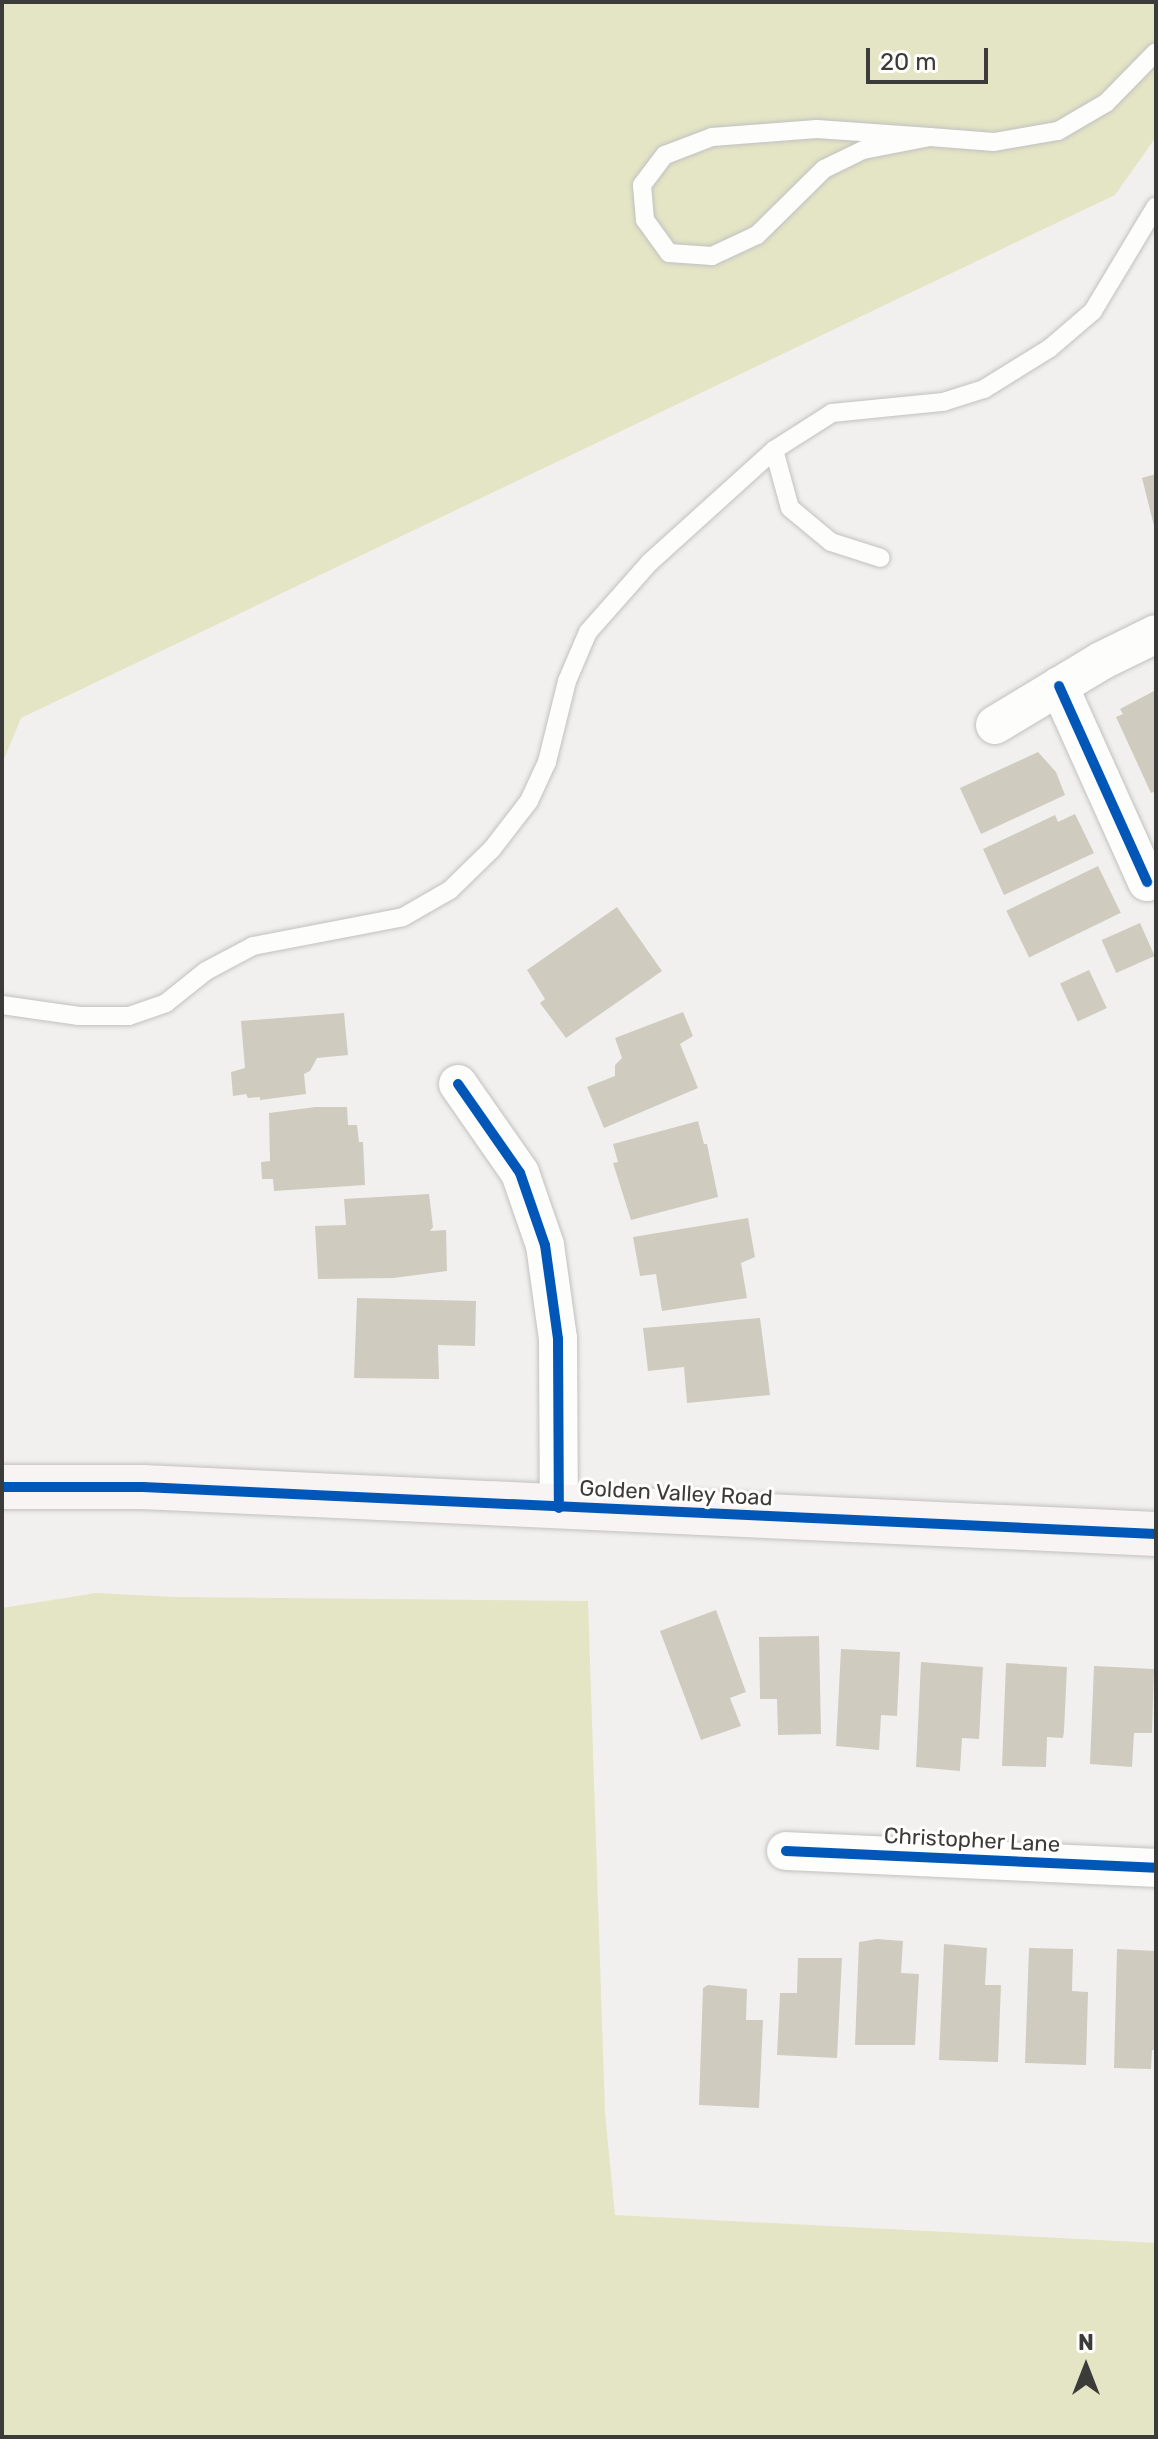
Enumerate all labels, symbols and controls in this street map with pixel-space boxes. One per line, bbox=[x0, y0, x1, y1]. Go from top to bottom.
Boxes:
scale bar bbox=[870, 32, 992, 82]
text: 20 m bbox=[880, 48, 937, 76]
street label: Golden Valley Road bbox=[578, 1475, 774, 1511]
street label: Christopher Lane bbox=[883, 1822, 1061, 1858]
north arrow bbox=[1046, 2327, 1126, 2407]
text: N bbox=[1078, 2329, 1094, 2356]

